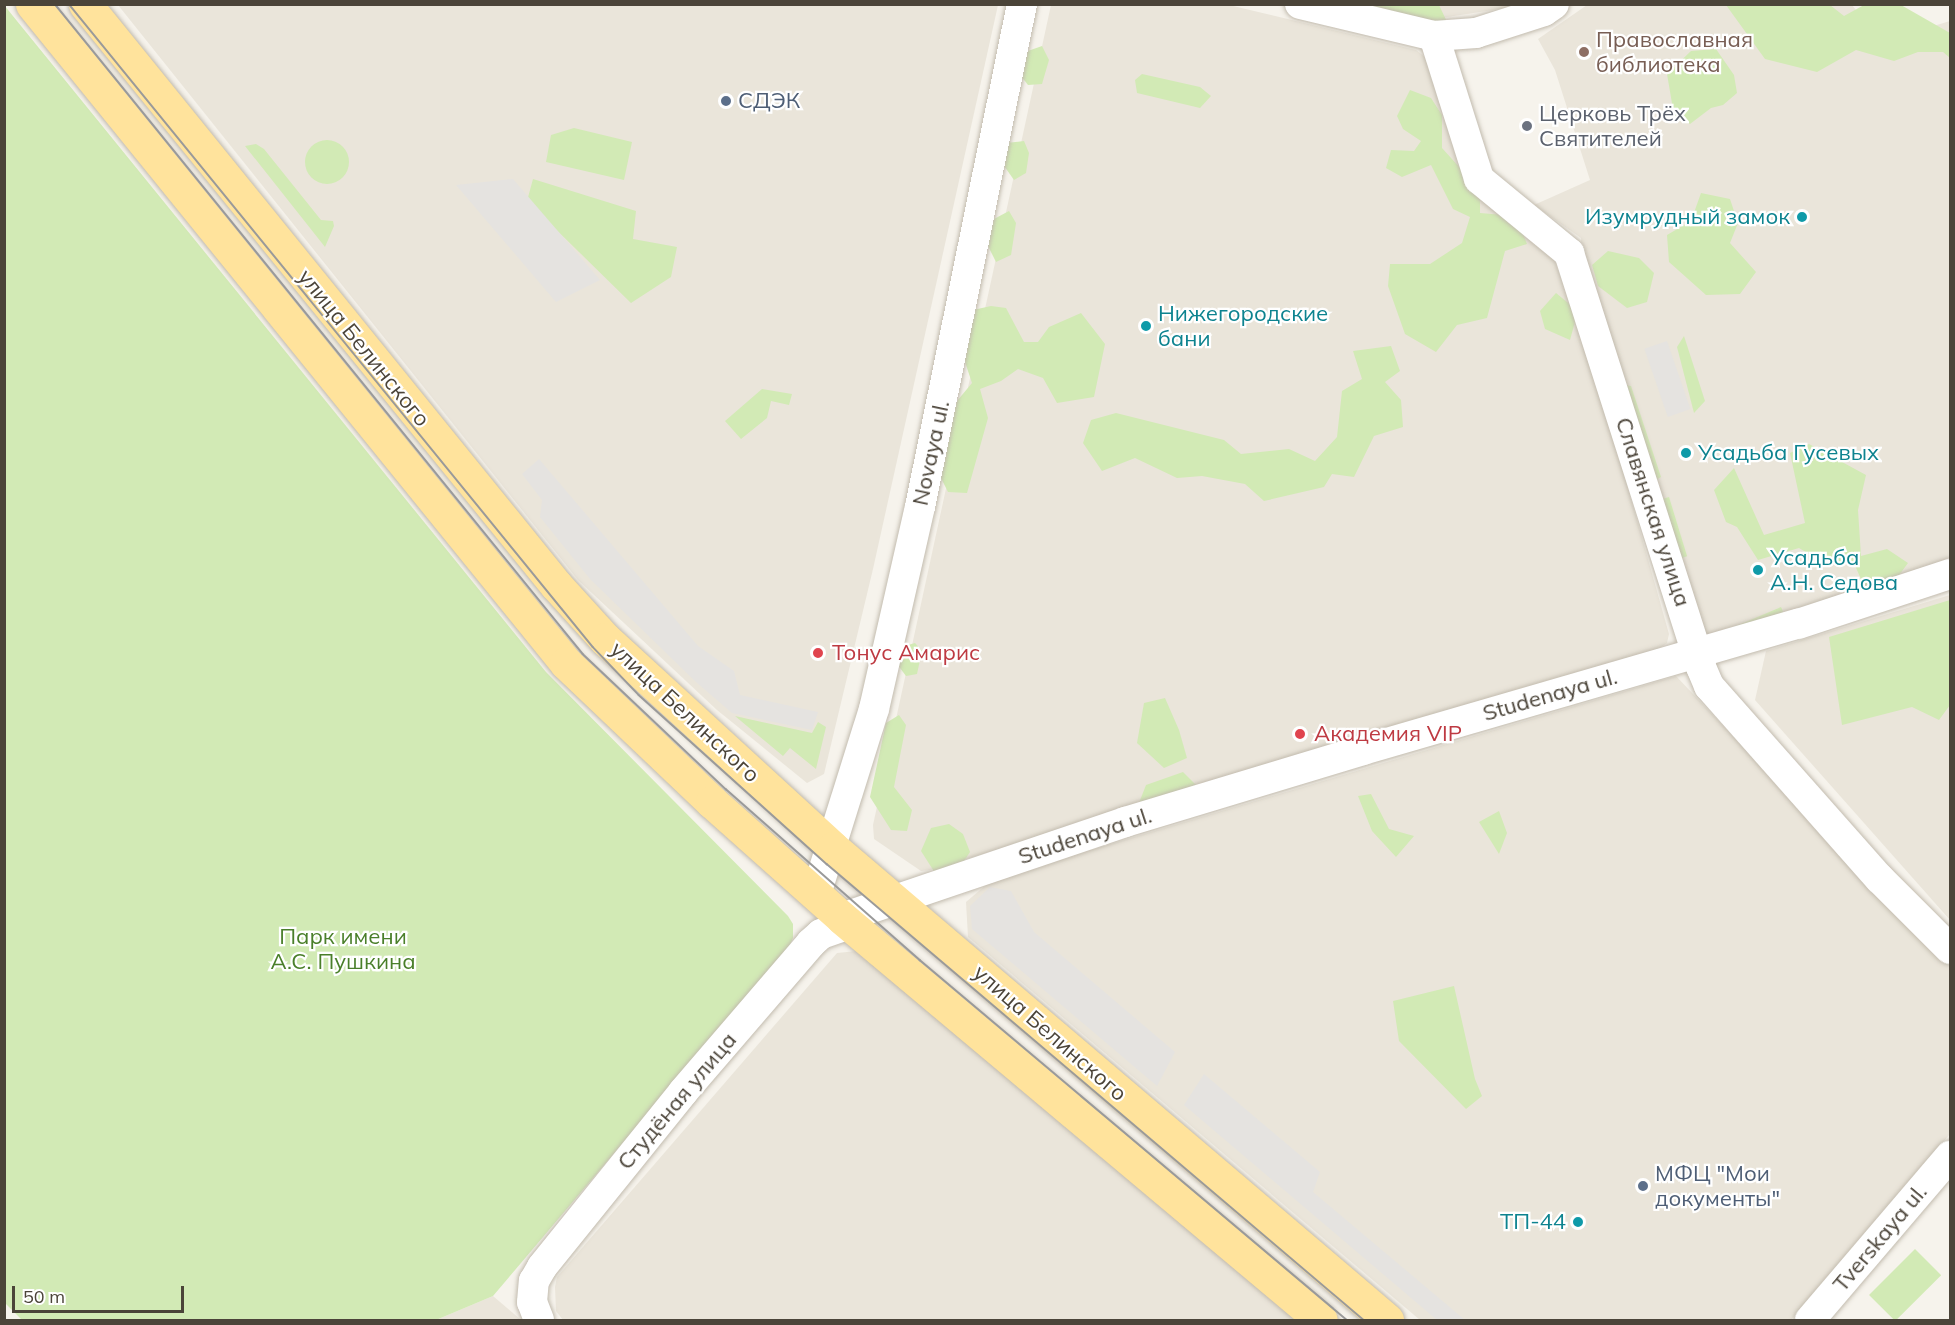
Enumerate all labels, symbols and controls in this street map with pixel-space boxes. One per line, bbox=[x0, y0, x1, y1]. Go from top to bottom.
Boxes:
place label: Православная библиотека bbox=[1596, 26, 1753, 78]
marker: Православная библиотека bbox=[1577, 45, 1591, 59]
place label: СДЭК bbox=[738, 88, 800, 114]
marker: СДЭК bbox=[719, 94, 733, 108]
place label: Церковь Трёх Святителей bbox=[1539, 100, 1686, 152]
marker: Церковь Трёх Святителей bbox=[1520, 119, 1534, 133]
place label: Изумрудный замок bbox=[1585, 204, 1790, 230]
marker: Изумрудный замок bbox=[1795, 210, 1809, 224]
street label: улица Белинского bbox=[293, 264, 435, 432]
place label: Нижегородские бани bbox=[1158, 300, 1328, 352]
marker: Нижегородские бани bbox=[1139, 319, 1153, 333]
street label: Novaya ul. bbox=[907, 398, 955, 508]
street label: Славянская улица bbox=[1610, 414, 1696, 610]
place label: Усадьба Гусевых bbox=[1698, 440, 1879, 466]
marker: Усадьба Гусевых bbox=[1679, 446, 1693, 460]
place label: Усадьба А.Н. Седова bbox=[1770, 544, 1898, 596]
marker: Усадьба А.Н. Седова bbox=[1751, 563, 1765, 577]
street label: улица Белинского bbox=[605, 636, 765, 788]
place label: Тонус Амарис bbox=[832, 640, 980, 666]
marker: Тонус Амарис bbox=[809, 644, 827, 662]
street label: Studenaya ul. bbox=[1480, 663, 1620, 727]
place label: Академия VIP bbox=[1314, 721, 1462, 747]
marker: Академия VIP bbox=[1291, 725, 1309, 743]
street label: Studenaya ul. bbox=[1015, 802, 1155, 870]
park label: Парк имени А.С. Пушкина bbox=[270, 923, 416, 974]
street label: улица Белинского bbox=[968, 959, 1132, 1107]
street label: Студёная улица bbox=[612, 1027, 742, 1175]
place label: МФЦ "Мои документы" bbox=[1655, 1160, 1780, 1212]
marker: МФЦ "Мои документы" bbox=[1636, 1179, 1650, 1193]
street label: Tverskaya ul. bbox=[1828, 1179, 1932, 1297]
place label: ТП-44 bbox=[1500, 1209, 1566, 1235]
marker: ТП-44 bbox=[1571, 1215, 1585, 1229]
scale bar bbox=[15, 1274, 188, 1312]
text: 50 m bbox=[23, 1285, 65, 1308]

